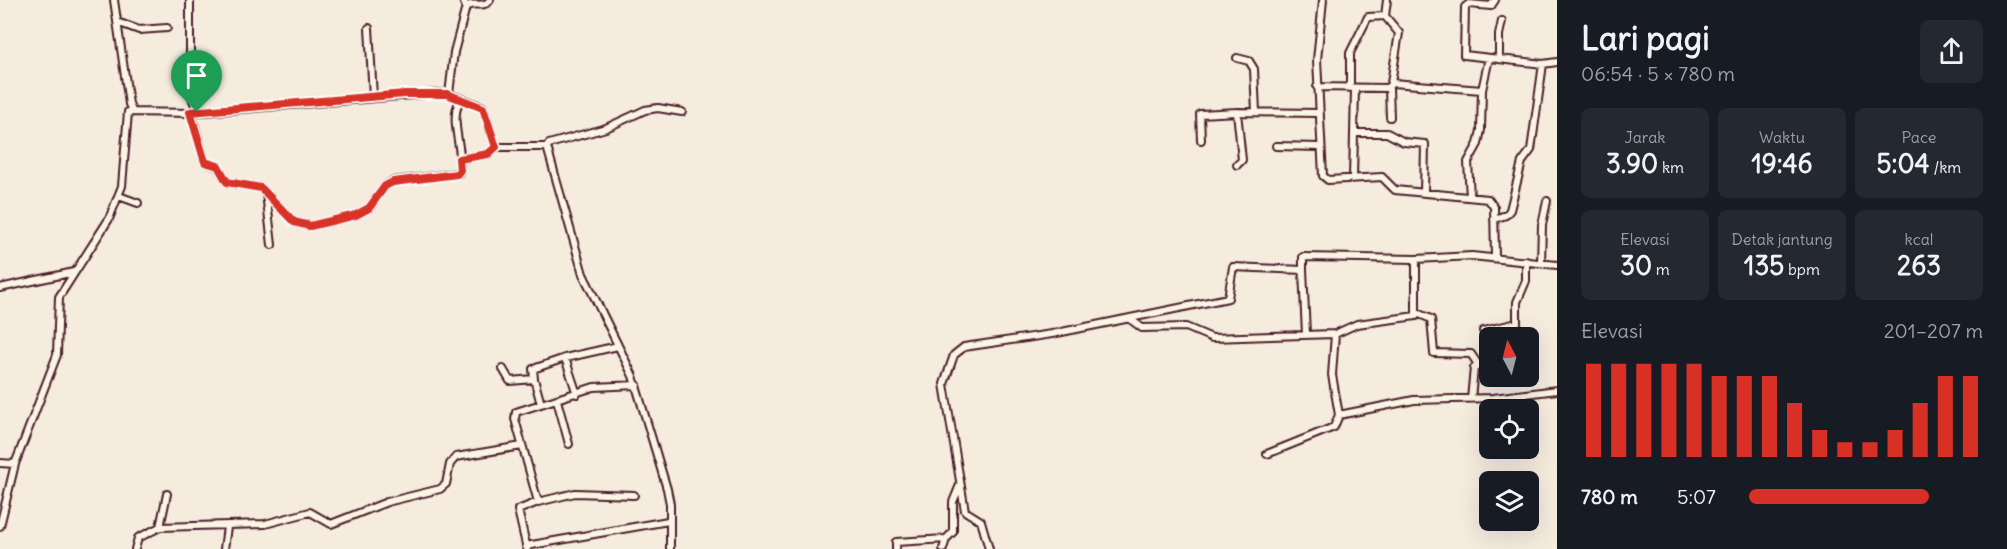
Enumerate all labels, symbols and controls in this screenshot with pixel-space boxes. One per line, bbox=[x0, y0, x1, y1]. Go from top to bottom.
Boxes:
text: Lari pagi bbox=[1581, 17, 1710, 59]
button: share bbox=[1920, 20, 1983, 83]
pin bbox=[171, 50, 222, 112]
icon: arrive bbox=[180, 59, 213, 92]
text: 06:54 · 5 × 780 m bbox=[1581, 61, 1735, 86]
text: Jarak bbox=[1625, 127, 1665, 147]
text: Waktu bbox=[1759, 127, 1805, 147]
text: Pace bbox=[1902, 127, 1936, 147]
text: 3.90 bbox=[1606, 147, 1658, 180]
text: 19:46 bbox=[1751, 147, 1813, 180]
text: 5:04 bbox=[1877, 147, 1930, 180]
text: km bbox=[1658, 157, 1684, 177]
text: /km bbox=[1930, 157, 1961, 177]
text: Elevasi bbox=[1620, 229, 1670, 249]
text: Detak jantung bbox=[1731, 229, 1833, 249]
text: kcal bbox=[1905, 229, 1933, 249]
text: 30 bbox=[1620, 249, 1652, 282]
text: 135 bbox=[1744, 249, 1784, 282]
text: 263 bbox=[1897, 249, 1941, 282]
text: m bbox=[1652, 259, 1670, 279]
text: bpm bbox=[1784, 259, 1820, 279]
text: Elevasi bbox=[1581, 318, 1643, 343]
text: 201–207 m bbox=[1884, 318, 1983, 343]
north arrow bbox=[1479, 327, 1539, 387]
map controls bbox=[1479, 327, 1539, 531]
button: locate bbox=[1479, 399, 1539, 459]
button: layers bbox=[1479, 471, 1539, 531]
text: 780 m bbox=[1581, 484, 1638, 509]
text: 5:07 bbox=[1677, 484, 1716, 509]

